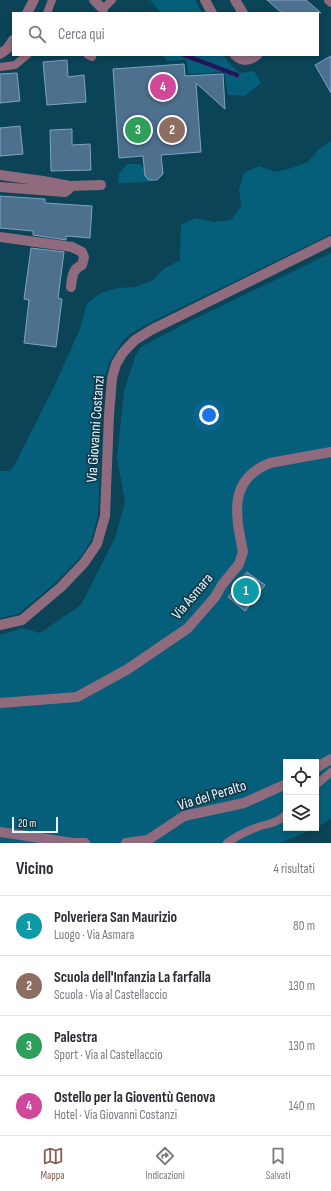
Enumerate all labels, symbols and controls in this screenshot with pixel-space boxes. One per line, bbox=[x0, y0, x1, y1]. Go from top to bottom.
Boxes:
search box bbox=[12, 12, 319, 56]
icon: search bbox=[26, 23, 48, 45]
text: Cerca qui bbox=[58, 25, 105, 44]
pin: 4 bbox=[150, 72, 176, 102]
pin: 3 bbox=[125, 115, 151, 145]
pin: 2 bbox=[159, 115, 185, 145]
street label: Via Giovanni Costanzi bbox=[82, 375, 109, 483]
your location bbox=[199, 405, 219, 425]
street label: Via Asmara bbox=[167, 569, 217, 623]
pin: 1 bbox=[233, 576, 259, 606]
map controls bbox=[283, 759, 319, 831]
button: locate bbox=[283, 759, 319, 795]
street label: Via del Peralto bbox=[175, 776, 249, 815]
button: layers bbox=[283, 795, 319, 831]
scale bar bbox=[12, 815, 58, 834]
text: 20 m bbox=[18, 817, 36, 830]
text: Vicino bbox=[16, 859, 53, 879]
text: 4 risultati bbox=[274, 861, 315, 877]
text: Polveriera San Maurizio bbox=[54, 908, 177, 927]
text: 1 bbox=[26, 918, 32, 934]
text: 80 m bbox=[293, 918, 315, 934]
text: Luogo · Via Asmara bbox=[54, 927, 134, 943]
text: Scuola dell'Infanzia La farfalla bbox=[54, 968, 211, 987]
text: 2 bbox=[26, 978, 32, 994]
text: 130 m bbox=[289, 978, 315, 994]
text: Scuola · Via al Castellaccio bbox=[54, 987, 167, 1003]
text: Palestra bbox=[54, 1028, 97, 1047]
text: 3 bbox=[26, 1038, 32, 1054]
text: 130 m bbox=[289, 1038, 315, 1054]
text: Sport · Via al Castellaccio bbox=[54, 1047, 163, 1063]
text: Ostello per la Gioventù Genova bbox=[54, 1088, 215, 1107]
text: 4 bbox=[26, 1098, 32, 1114]
text: 140 m bbox=[289, 1098, 315, 1114]
text: Hotel · Via Giovanni Costanzi bbox=[54, 1107, 177, 1123]
tab: Mappa bbox=[40, 1145, 65, 1182]
tab: Indicazioni bbox=[145, 1145, 185, 1182]
tab: Salvati bbox=[266, 1145, 291, 1182]

